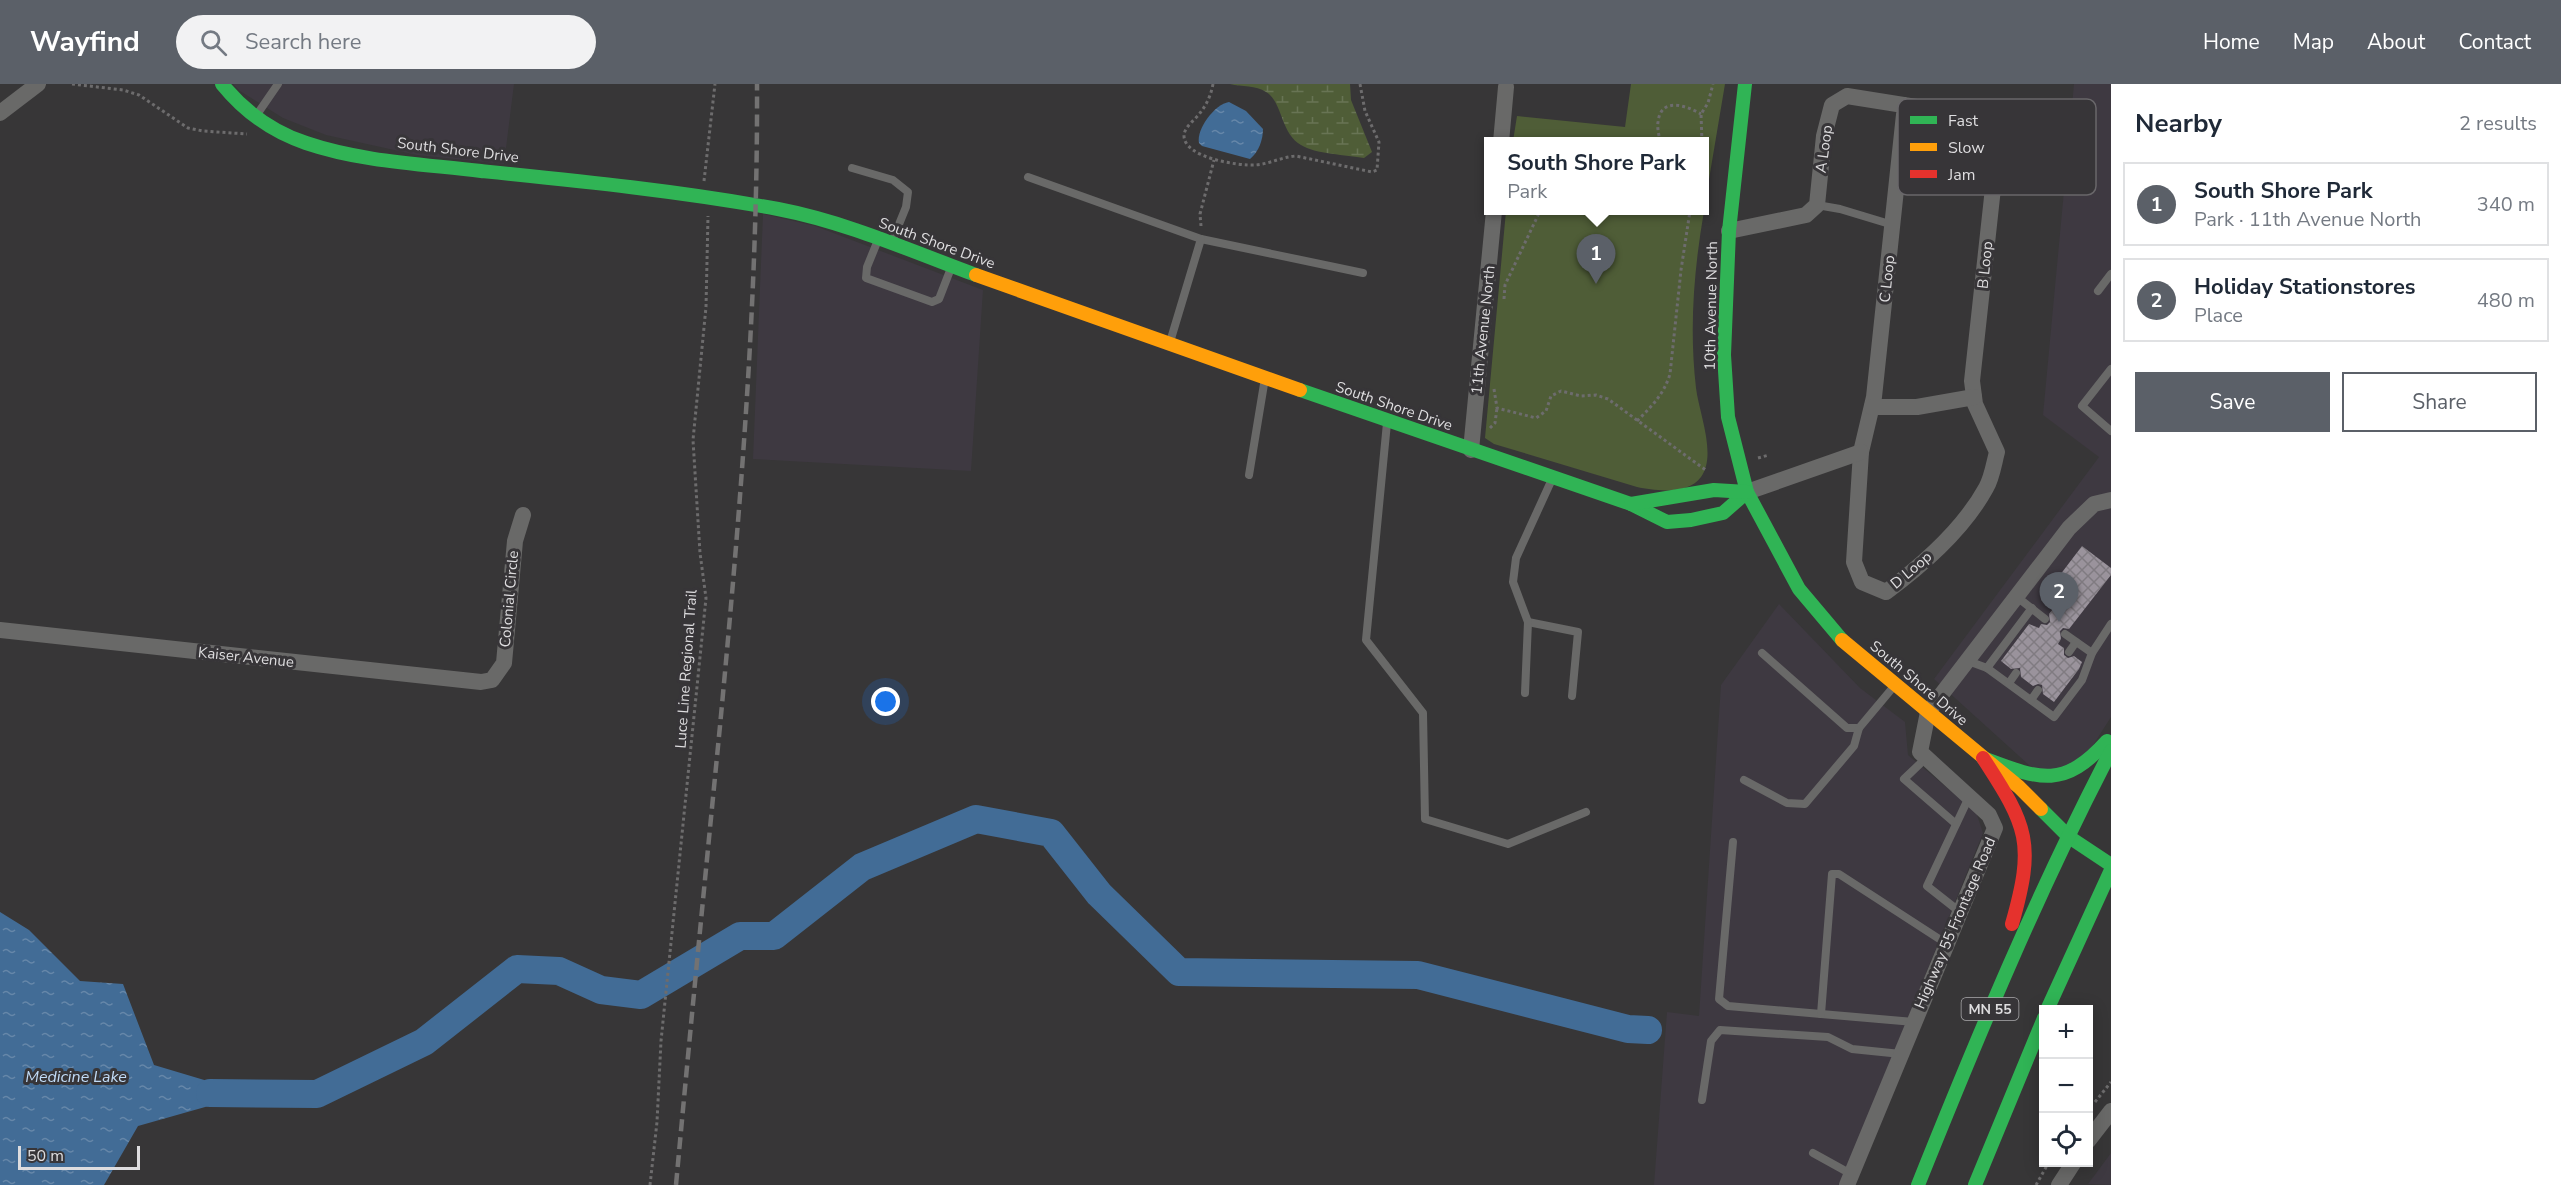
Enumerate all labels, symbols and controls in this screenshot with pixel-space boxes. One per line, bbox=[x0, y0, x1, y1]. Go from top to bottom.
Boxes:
search box bbox=[176, 15, 596, 69]
text: Wayfind bbox=[30, 23, 140, 61]
icon: search bbox=[197, 26, 230, 59]
text: Search here bbox=[245, 27, 362, 57]
text: Home bbox=[2203, 28, 2260, 56]
text: Map bbox=[2293, 28, 2334, 56]
text: About bbox=[2367, 28, 2425, 56]
text: Contact bbox=[2458, 28, 2531, 56]
legend bbox=[1898, 99, 2096, 195]
text: Nearby bbox=[2135, 106, 2222, 141]
text: Fast bbox=[1948, 110, 1979, 132]
text: 2 results bbox=[2459, 110, 2537, 137]
street label: A Loop bbox=[1811, 123, 1837, 174]
street label: South Shore Drive bbox=[396, 133, 520, 167]
popup bbox=[1484, 137, 1709, 215]
text: Slow bbox=[1948, 137, 1985, 159]
text: South Shore Park bbox=[1507, 148, 1686, 178]
text: Jam bbox=[1947, 164, 1975, 186]
text: South Shore Park bbox=[2194, 176, 2373, 206]
text: Park bbox=[1507, 178, 1547, 205]
text: 1 bbox=[2151, 191, 2163, 218]
text: 340 m bbox=[2477, 191, 2535, 218]
text: Park · 11th Avenue North bbox=[2194, 206, 2421, 233]
street label: South Shore Drive bbox=[876, 213, 998, 273]
pin: 1 bbox=[1576, 234, 1616, 284]
street label: B Loop bbox=[1973, 240, 1997, 290]
street label: 10th Avenue North bbox=[1700, 241, 1722, 371]
street label: C Loop bbox=[1875, 254, 1899, 304]
street label: 11th Avenue North bbox=[1466, 265, 1500, 395]
text: Holiday Stationstores bbox=[2194, 272, 2416, 302]
text: 2 bbox=[2151, 287, 2163, 314]
text: 480 m bbox=[2477, 287, 2535, 314]
text: Place bbox=[2194, 302, 2243, 329]
button: Save bbox=[2135, 372, 2330, 432]
button: Share bbox=[2342, 372, 2537, 432]
street label: South Shore Drive bbox=[1333, 377, 1455, 435]
street label: D Loop bbox=[1886, 547, 1936, 593]
street label: Colonial Circle bbox=[495, 550, 523, 648]
pin: 2 bbox=[2040, 572, 2078, 622]
street label: Luce Line Regional Trail bbox=[670, 588, 702, 749]
street label: South Shore Drive bbox=[1866, 636, 1972, 730]
street label: Kaiser Avenue bbox=[197, 642, 295, 672]
your location bbox=[871, 687, 900, 716]
street label: Highway 55 Frontage Road bbox=[1910, 834, 2000, 1012]
road number: MN 55 bbox=[1962, 998, 2018, 1020]
map controls bbox=[2039, 1005, 2093, 1167]
button: + bbox=[2039, 1005, 2093, 1059]
button: − bbox=[2039, 1059, 2093, 1113]
water label: Medicine Lake bbox=[25, 1066, 127, 1088]
button: locate bbox=[2039, 1113, 2093, 1167]
scale bar bbox=[18, 1143, 140, 1170]
text: 50 m bbox=[27, 1145, 64, 1167]

